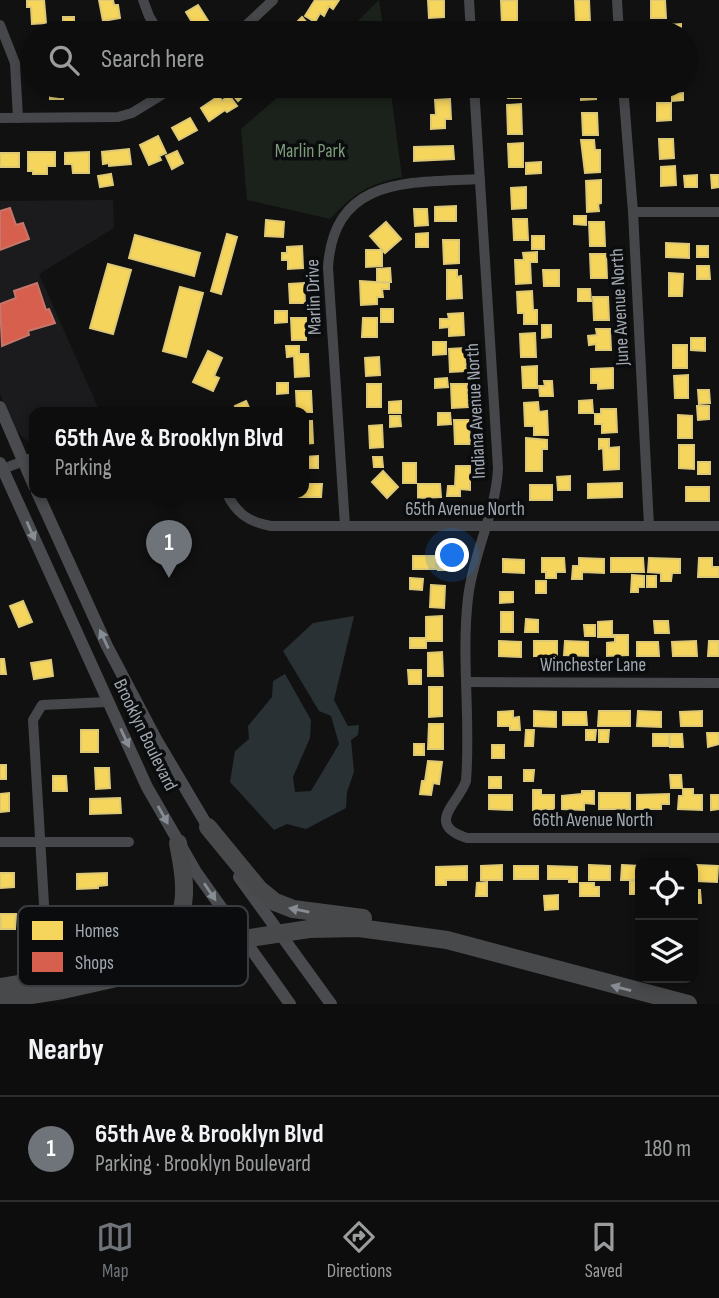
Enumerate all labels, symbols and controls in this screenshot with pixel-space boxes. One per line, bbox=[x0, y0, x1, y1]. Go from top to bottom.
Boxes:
search box bbox=[21, 21, 698, 98]
icon: search bbox=[45, 41, 83, 79]
text: Search here bbox=[101, 44, 204, 75]
park label: Marlin Park bbox=[275, 140, 346, 163]
street label: June Avenue North bbox=[605, 248, 635, 367]
street label: Marlin Drive bbox=[301, 259, 327, 335]
street label: Indiana Avenue North bbox=[461, 343, 491, 479]
popup bbox=[29, 407, 309, 498]
text: 65th Ave & Brooklyn Blvd bbox=[55, 423, 283, 454]
text: Parking bbox=[55, 454, 112, 482]
street label: 65th Avenue North bbox=[405, 498, 525, 521]
pin: 1 bbox=[146, 520, 192, 578]
one-way arrow bbox=[25, 521, 37, 541]
your location bbox=[435, 538, 469, 572]
one-way arrow bbox=[98, 629, 109, 649]
street label: Winchester Lane bbox=[540, 654, 646, 677]
street label: Brooklyn Boulevard bbox=[108, 675, 182, 795]
one-way arrow bbox=[119, 728, 130, 749]
one-way arrow bbox=[157, 805, 169, 825]
street label: 66th Avenue North bbox=[533, 809, 653, 832]
map controls bbox=[635, 857, 698, 983]
button: locate bbox=[635, 857, 698, 920]
one-way arrow bbox=[203, 883, 217, 901]
one-way arrow bbox=[288, 904, 310, 915]
legend bbox=[18, 906, 248, 986]
text: Homes bbox=[75, 920, 119, 943]
button: layers bbox=[635, 920, 698, 983]
text: Shops bbox=[75, 952, 114, 975]
one-way arrow bbox=[610, 982, 632, 993]
text: Nearby bbox=[28, 1032, 104, 1068]
text: 65th Ave & Brooklyn Blvd bbox=[95, 1119, 324, 1150]
text: 1 bbox=[46, 1135, 56, 1163]
text: 180 m bbox=[644, 1135, 691, 1163]
text: Parking · Brooklyn Boulevard bbox=[95, 1150, 311, 1178]
tab: Map bbox=[96, 1218, 134, 1283]
tab: Directions bbox=[327, 1218, 392, 1283]
tab: Saved bbox=[585, 1218, 623, 1283]

